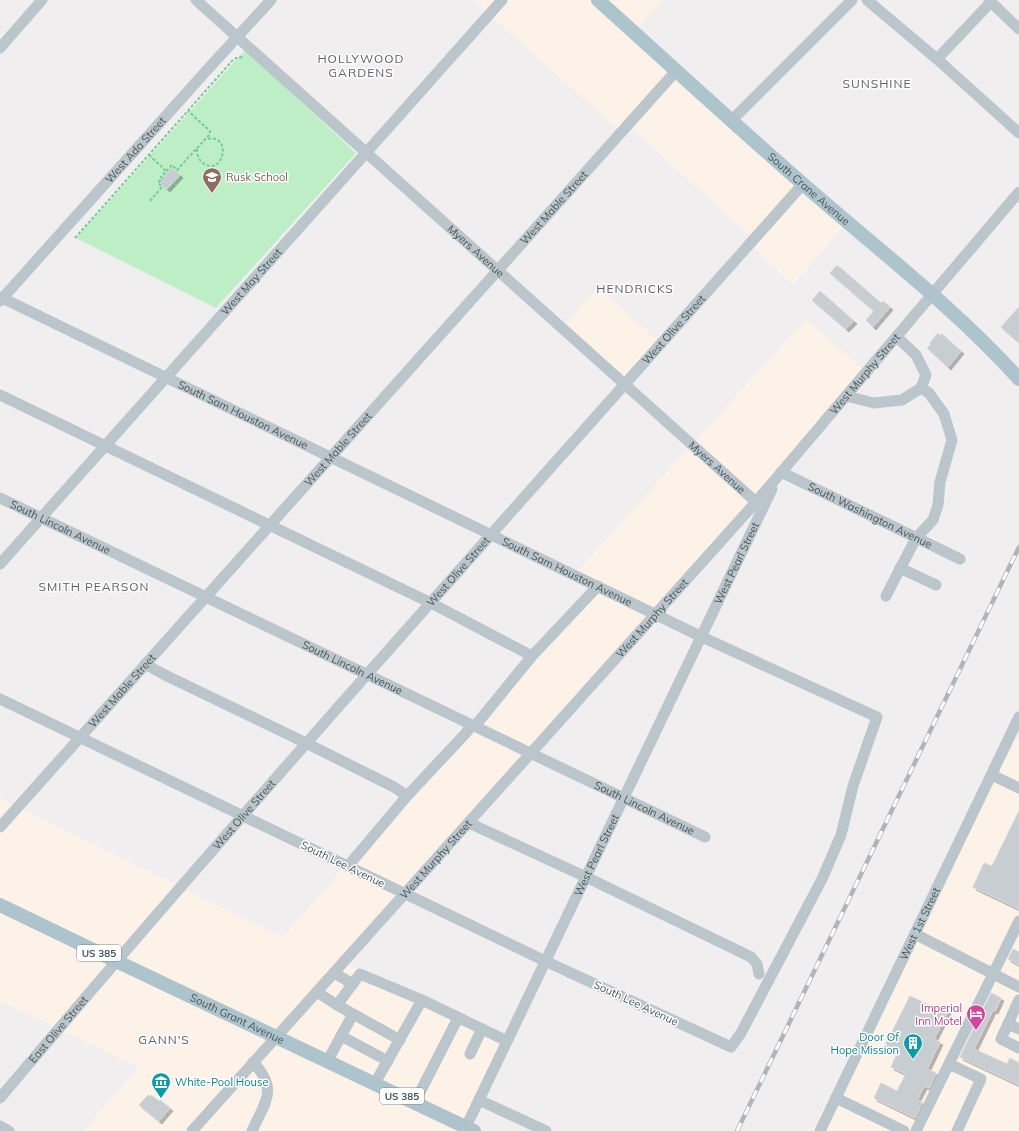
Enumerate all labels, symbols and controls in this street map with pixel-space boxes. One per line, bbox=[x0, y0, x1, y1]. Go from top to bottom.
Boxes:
district label: HOLLYWOOD GARDENS bbox=[317, 51, 405, 80]
district label: SUNSHINE bbox=[843, 76, 912, 91]
street label: West Ada Street bbox=[102, 114, 169, 186]
street label: South Crane Avenue bbox=[765, 149, 853, 228]
school or university icon: Rusk School bbox=[201, 166, 223, 194]
street label: West Mable Street bbox=[517, 168, 591, 247]
place label: Rusk School bbox=[226, 170, 288, 184]
street label: Myers Avenue bbox=[445, 222, 507, 280]
street label: West May Street bbox=[218, 245, 285, 318]
district label: HENDRICKS bbox=[596, 281, 674, 296]
street label: West Olive Street bbox=[639, 292, 708, 367]
street label: West Murphy Street bbox=[827, 330, 903, 417]
street label: South Sam Houston Avenue bbox=[176, 377, 310, 452]
street label: West Mable Street bbox=[301, 409, 375, 489]
street label: Myers Avenue bbox=[686, 438, 749, 496]
street label: South Washington Avenue bbox=[806, 479, 934, 551]
street label: South Lincoln Avenue bbox=[8, 497, 113, 557]
street label: West Pearl Street bbox=[711, 520, 762, 606]
street label: West Olive Street bbox=[424, 534, 493, 609]
street label: South Sam Houston Avenue bbox=[500, 534, 634, 609]
street label: West Murphy Street bbox=[613, 575, 691, 661]
district label: SMITH PEARSON bbox=[39, 579, 149, 594]
street label: South Lincoln Avenue bbox=[300, 637, 405, 698]
street label: West Mable Street bbox=[85, 651, 159, 730]
street label: West Olive Street bbox=[210, 776, 278, 852]
street label: South Lincoln Avenue bbox=[592, 778, 697, 838]
street label: West Pearl Street bbox=[571, 812, 622, 898]
street label: West Murphy Street bbox=[397, 817, 475, 902]
street label: South Lee Avenue bbox=[299, 838, 387, 890]
street label: West 1st Street bbox=[896, 885, 943, 962]
road number: US 385 bbox=[77, 945, 121, 961]
street label: South Lee Avenue bbox=[591, 977, 681, 1029]
street label: South Grant Avenue bbox=[188, 990, 287, 1047]
street label: East Olive Street bbox=[26, 993, 91, 1066]
place label: Imperial Inn Motel bbox=[915, 1001, 962, 1028]
hotel icon: Imperial Inn Motel bbox=[965, 1003, 987, 1031]
place label: Door Of Hope Mission bbox=[831, 1030, 899, 1057]
district label: GANN'S bbox=[138, 1032, 190, 1047]
building icon: Door Of Hope Mission bbox=[902, 1032, 924, 1060]
museum icon: White-Pool House bbox=[150, 1071, 172, 1099]
place label: White-Pool House bbox=[175, 1075, 268, 1089]
road number: US 385 bbox=[380, 1088, 424, 1104]

